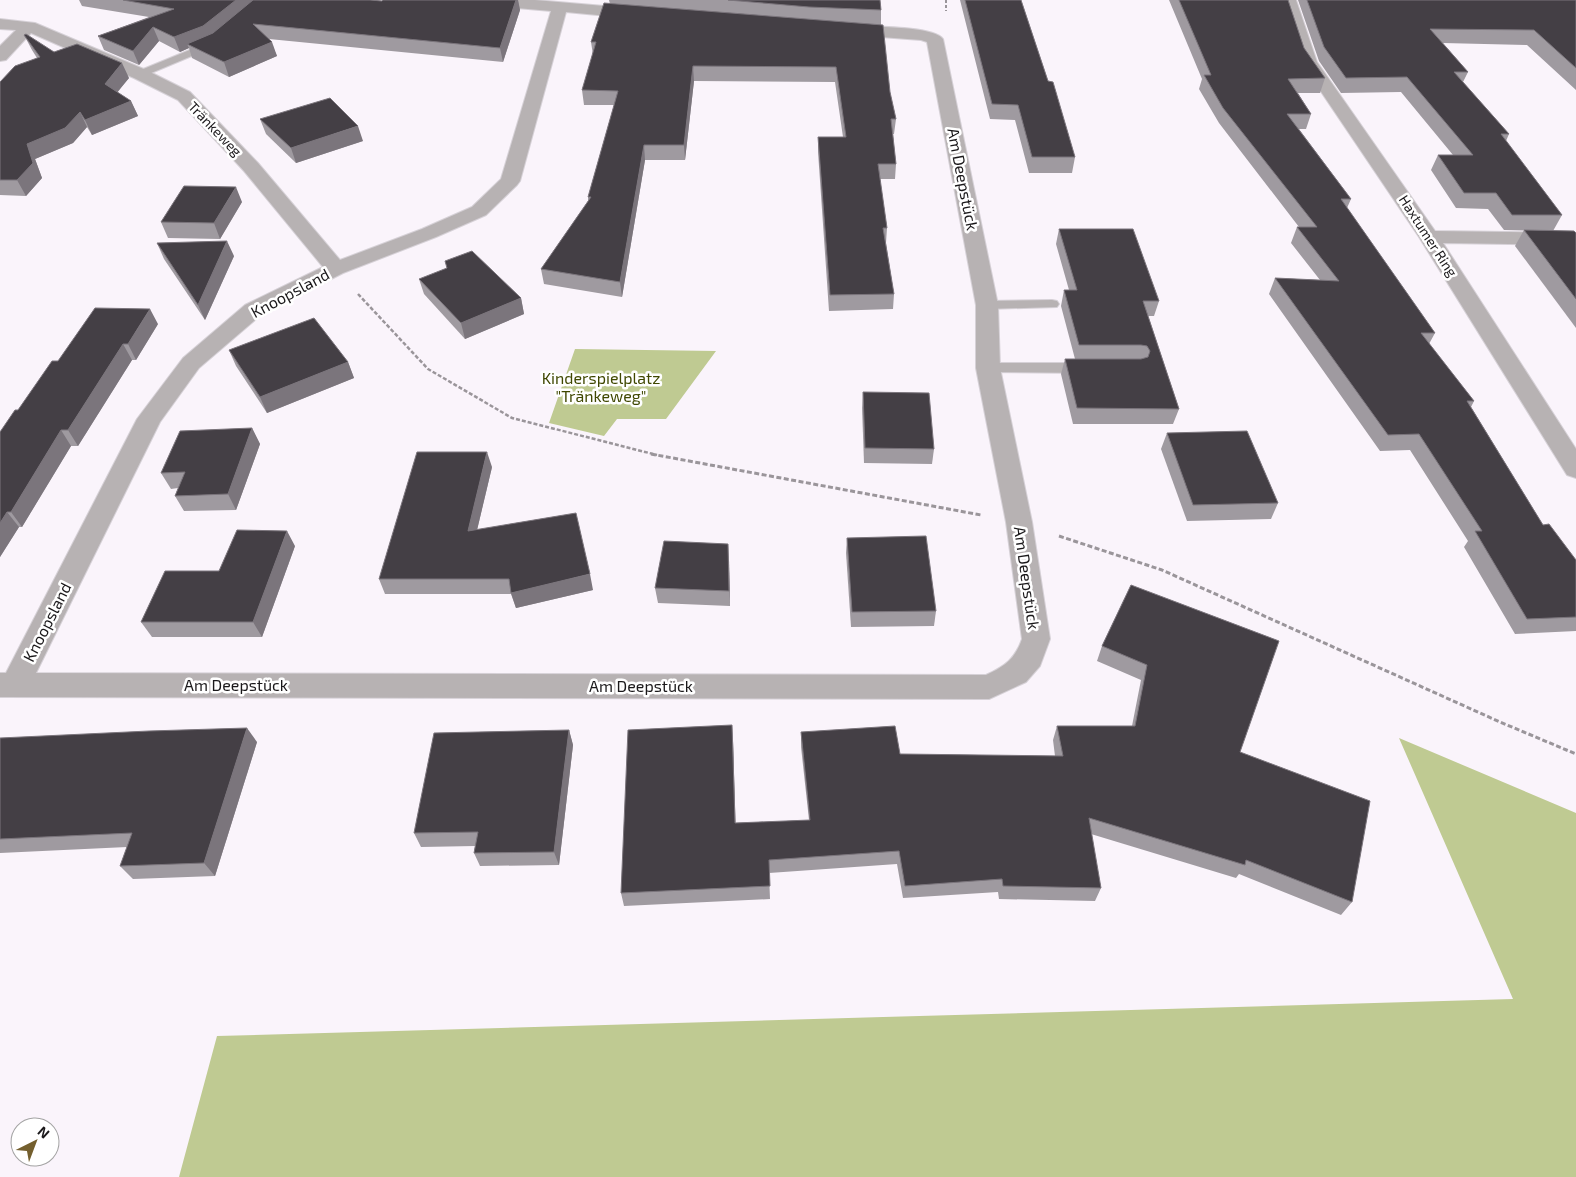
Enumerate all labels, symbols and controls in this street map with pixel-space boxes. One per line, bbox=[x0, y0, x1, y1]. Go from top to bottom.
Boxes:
street label: Tränkeweg bbox=[185, 98, 246, 160]
street label: Am Deepstück bbox=[944, 126, 983, 232]
street label: Haxtumer Ring bbox=[1396, 192, 1461, 280]
street label: Knoopsland bbox=[247, 264, 332, 321]
park label: Kinderspielplatz "Tränkeweg" bbox=[542, 368, 660, 405]
street label: Am Deepstück bbox=[1011, 525, 1044, 631]
street label: Knoopsland bbox=[18, 579, 75, 665]
street label: Am Deepstück bbox=[184, 675, 288, 694]
street label: Am Deepstück bbox=[589, 676, 693, 695]
north arrow bbox=[10, 1117, 60, 1167]
text: N bbox=[35, 1122, 53, 1142]

